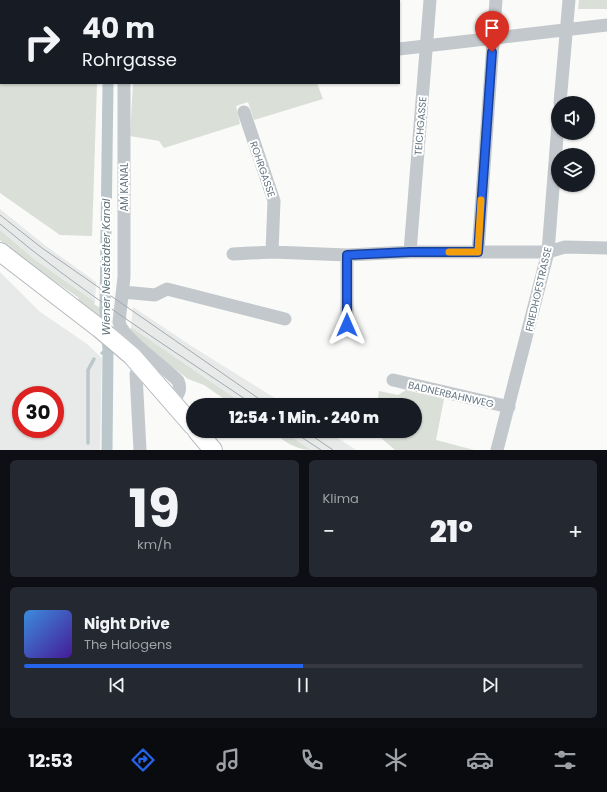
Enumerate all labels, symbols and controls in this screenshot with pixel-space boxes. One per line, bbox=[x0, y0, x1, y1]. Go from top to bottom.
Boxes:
text: 40 m bbox=[82, 9, 155, 48]
pin bbox=[475, 11, 509, 52]
icon: right bbox=[16, 16, 68, 68]
icon: arrive bbox=[481, 17, 503, 39]
text: Rohrgasse bbox=[82, 47, 177, 72]
street label: TEICHGASSE bbox=[410, 96, 431, 156]
map controls bbox=[551, 96, 595, 192]
button: sound bbox=[551, 96, 595, 140]
street label: ROHRGASSE bbox=[246, 139, 279, 199]
button: layers bbox=[551, 148, 595, 192]
street label: AM KANAL bbox=[117, 162, 132, 211]
water label: Wiener Neustädter Kanal bbox=[98, 198, 114, 336]
street label: FRIEDHOFSTRASSE bbox=[521, 245, 556, 333]
position arrow bbox=[326, 304, 368, 346]
street label: BADNERBAHNWEG bbox=[406, 377, 495, 412]
speed limit sign: 30 bbox=[12, 386, 64, 438]
text: 12:54 · 1 Min. · 240 m bbox=[229, 407, 379, 428]
text: 19 bbox=[128, 472, 180, 545]
text: Klima bbox=[323, 489, 359, 508]
text: 21° bbox=[430, 510, 473, 553]
text: − bbox=[323, 516, 335, 547]
text: + bbox=[568, 516, 583, 547]
text: km/h bbox=[137, 535, 172, 554]
text: Night Drive bbox=[84, 613, 170, 634]
text: The Halogens bbox=[84, 635, 172, 654]
icon: previous bbox=[106, 674, 128, 696]
icon: pause bbox=[292, 674, 314, 696]
icon: next bbox=[479, 674, 501, 696]
icon: directions bbox=[129, 746, 157, 774]
icon: music bbox=[214, 746, 242, 774]
icon: phone bbox=[298, 746, 326, 774]
icon: climate bbox=[382, 746, 410, 774]
icon: car bbox=[466, 746, 494, 774]
icon: filters bbox=[551, 746, 579, 774]
text: 12:53 bbox=[28, 748, 73, 773]

